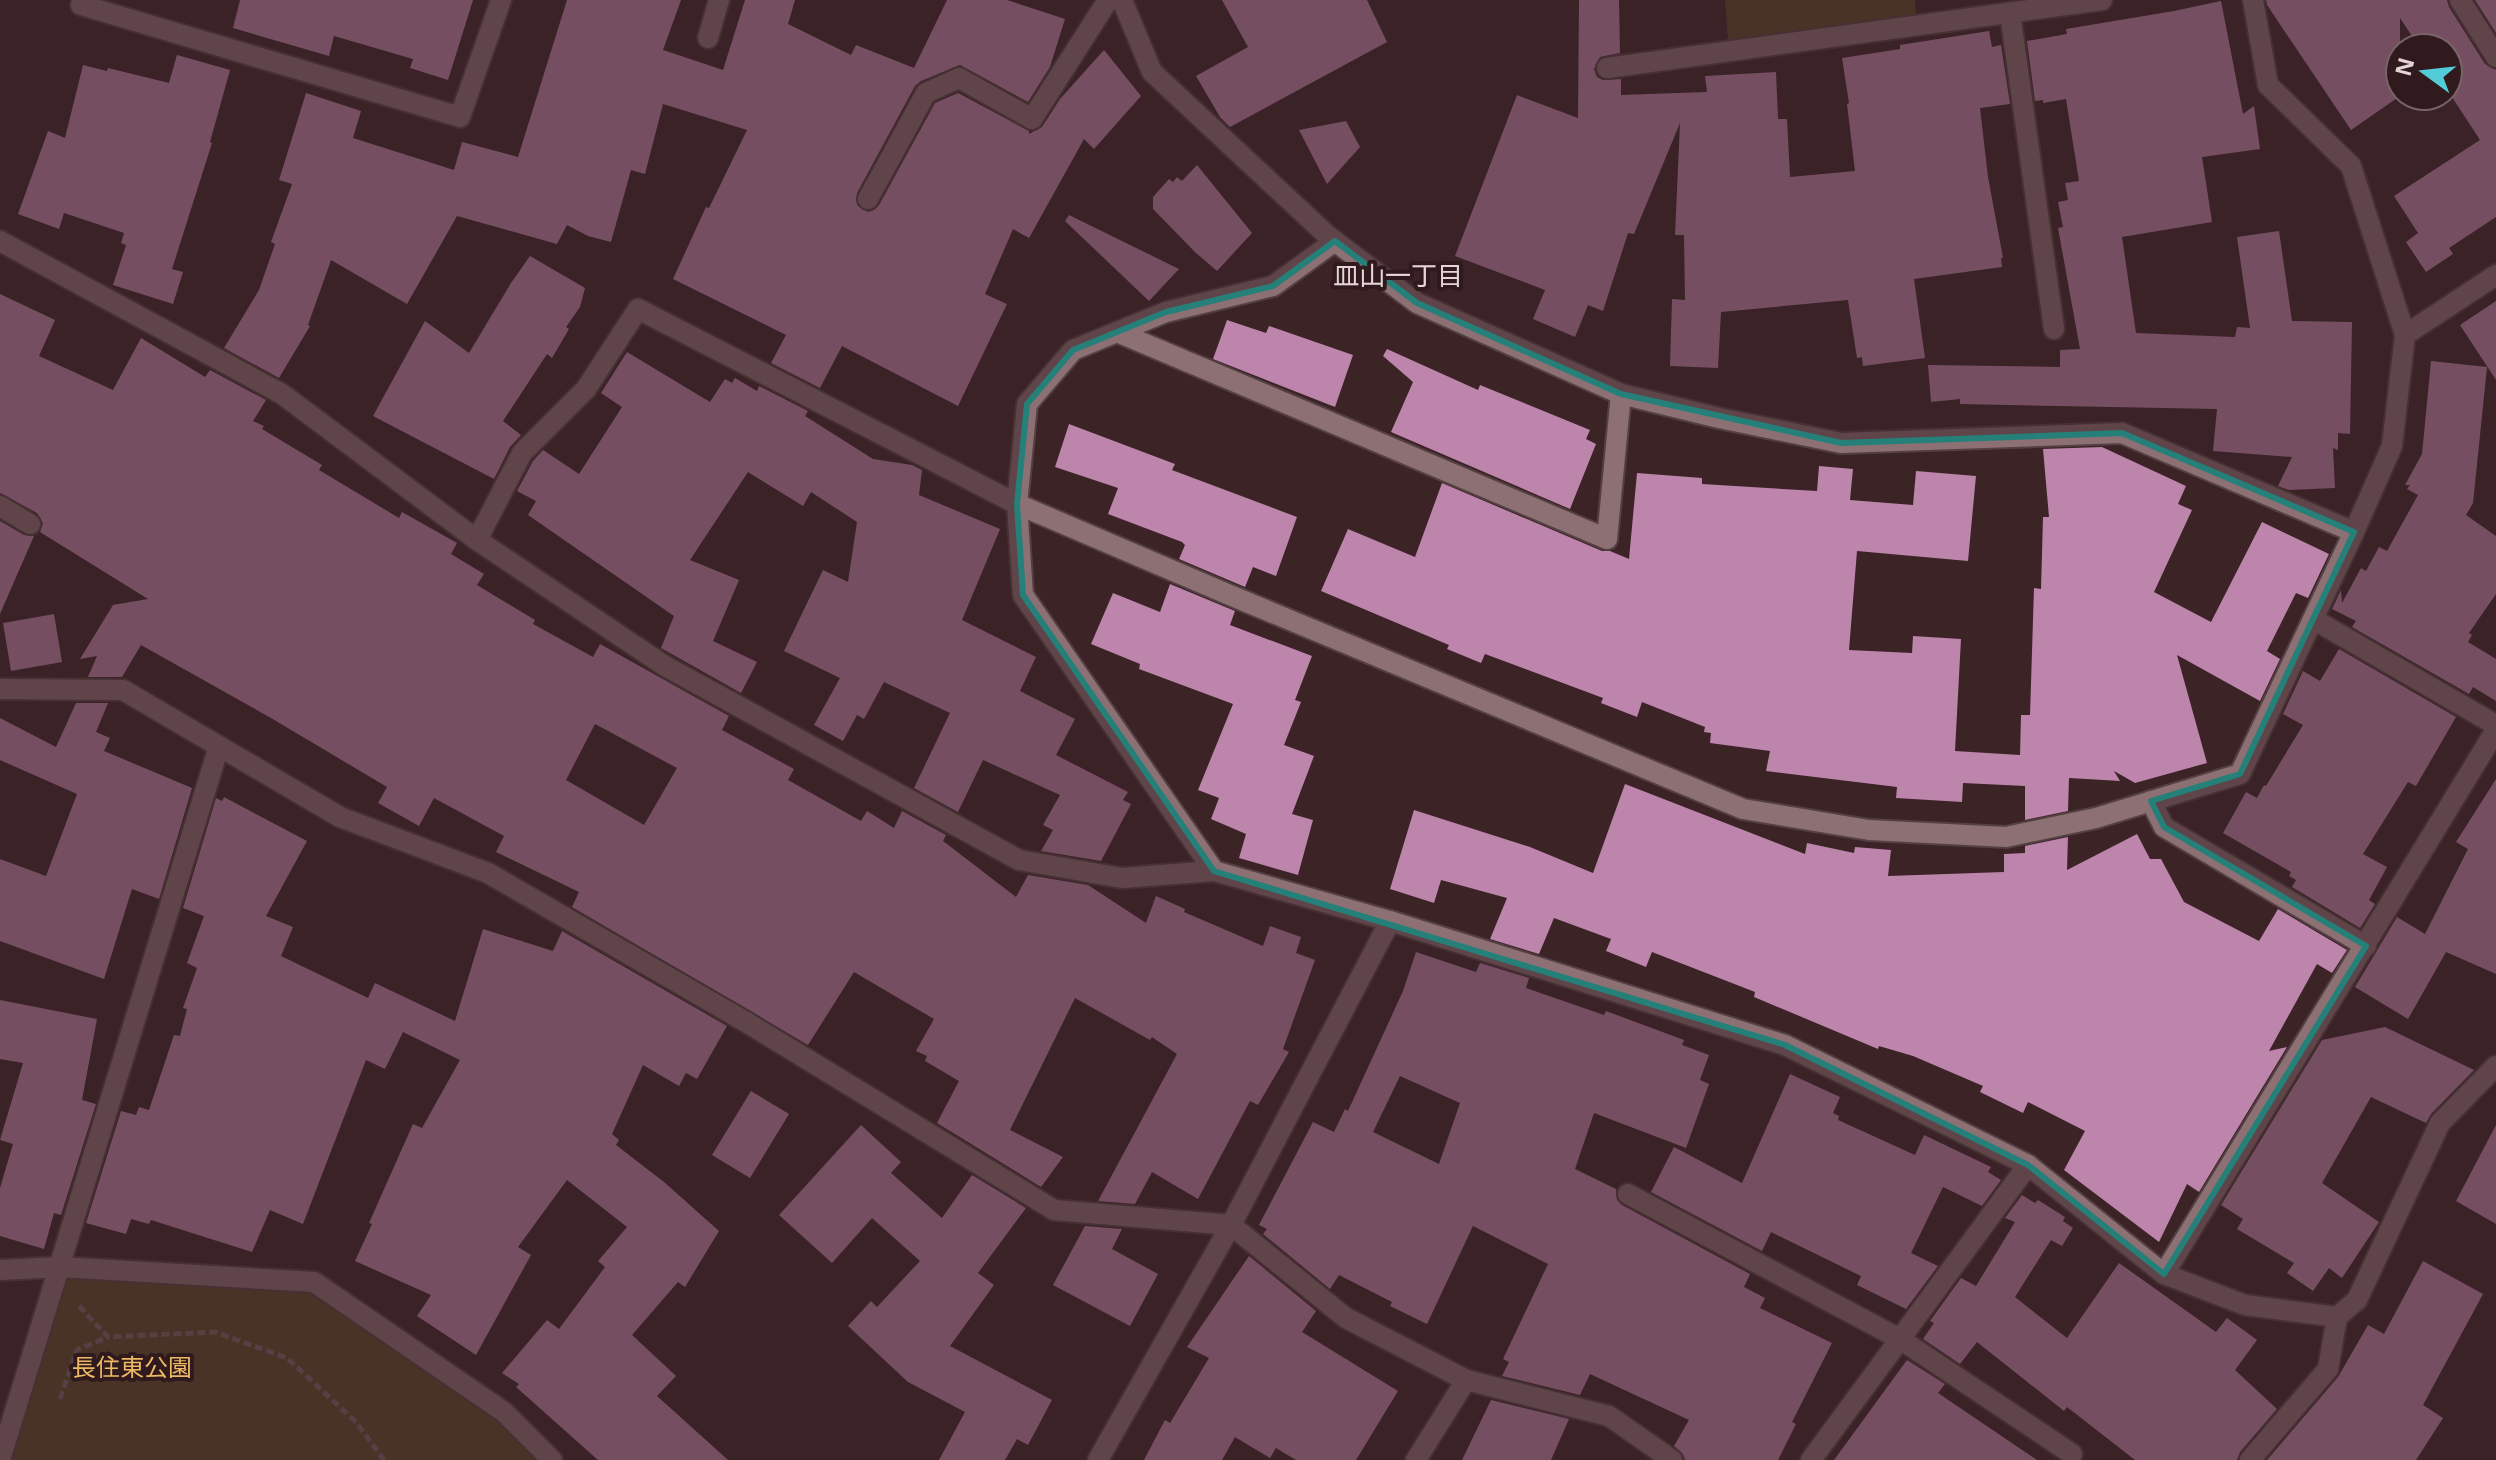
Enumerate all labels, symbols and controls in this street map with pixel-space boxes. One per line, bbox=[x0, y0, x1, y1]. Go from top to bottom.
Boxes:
north arrow bbox=[2384, 32, 2464, 112]
text: N bbox=[2387, 54, 2421, 79]
district label: 皿山一丁目 bbox=[1333, 257, 1463, 293]
park label: 長住東公園 bbox=[72, 1350, 192, 1383]

